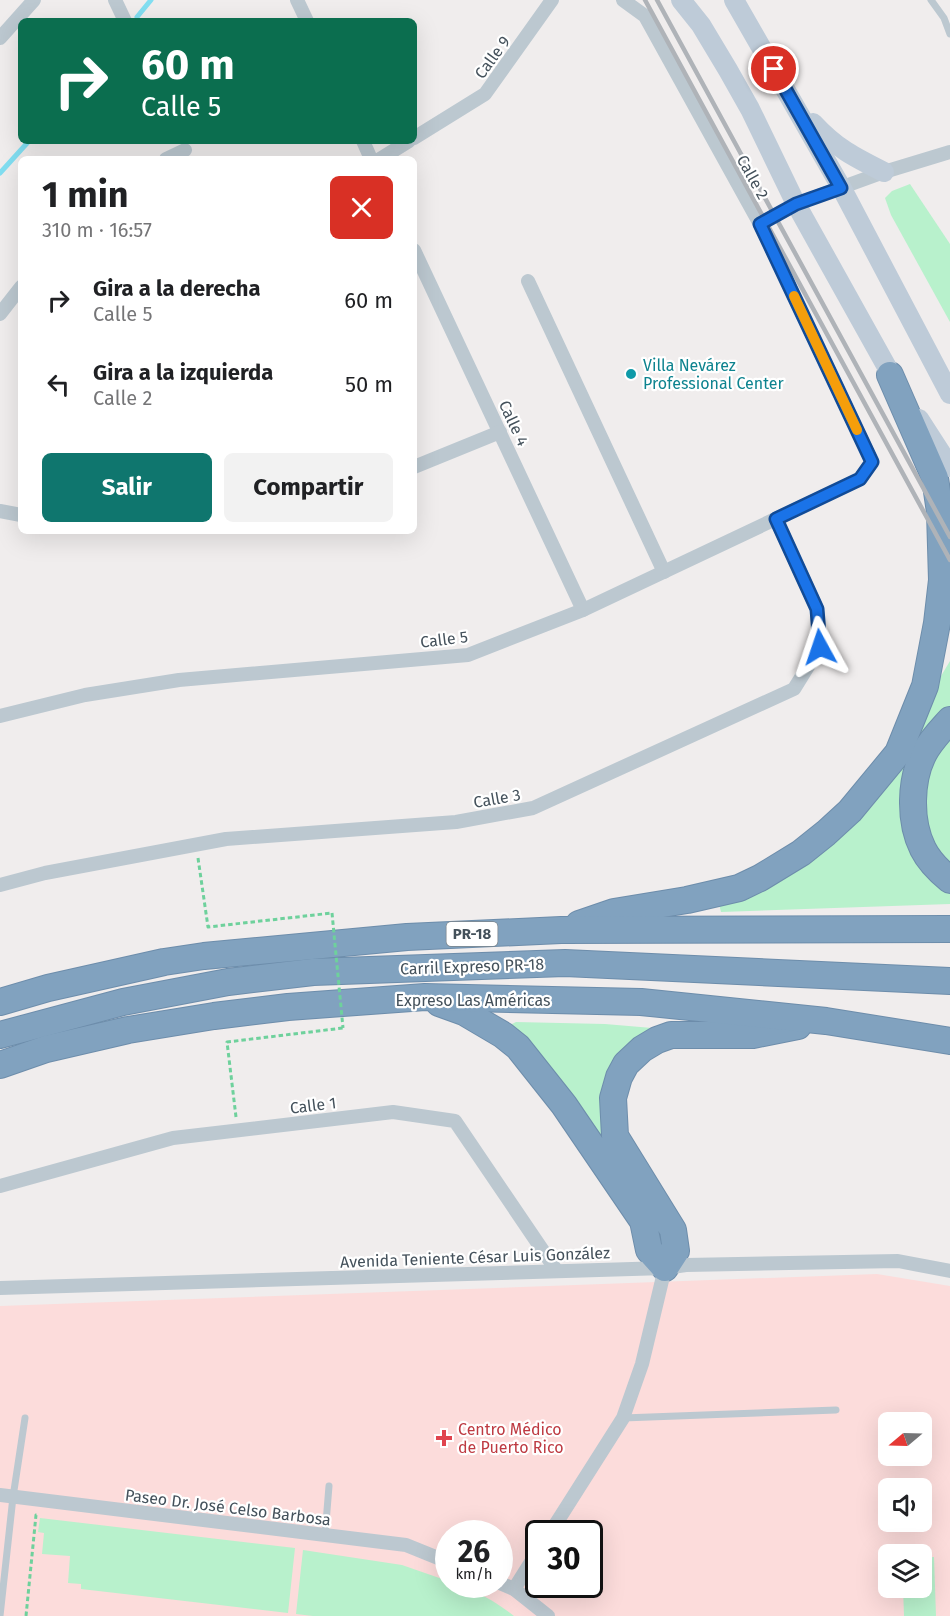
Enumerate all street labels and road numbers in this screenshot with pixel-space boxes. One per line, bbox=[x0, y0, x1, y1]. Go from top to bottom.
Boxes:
street label: Calle 9 bbox=[471, 32, 514, 82]
street label: Calle 2 bbox=[733, 152, 772, 203]
street label: Calle 4 bbox=[495, 397, 533, 449]
street label: Calle 5 bbox=[419, 627, 469, 652]
street label: Calle 3 bbox=[472, 785, 522, 812]
road number: PR-18 bbox=[446, 922, 498, 946]
street label: Carril Expreso PR-18 bbox=[400, 954, 545, 979]
street label: Expreso Las Américas bbox=[395, 991, 551, 1010]
street label: Calle 1 bbox=[289, 1093, 337, 1118]
street label: Avenida Teniente César Luis González bbox=[340, 1243, 610, 1272]
street label: Paseo Dr. José Celso Barbosa bbox=[124, 1485, 332, 1530]

